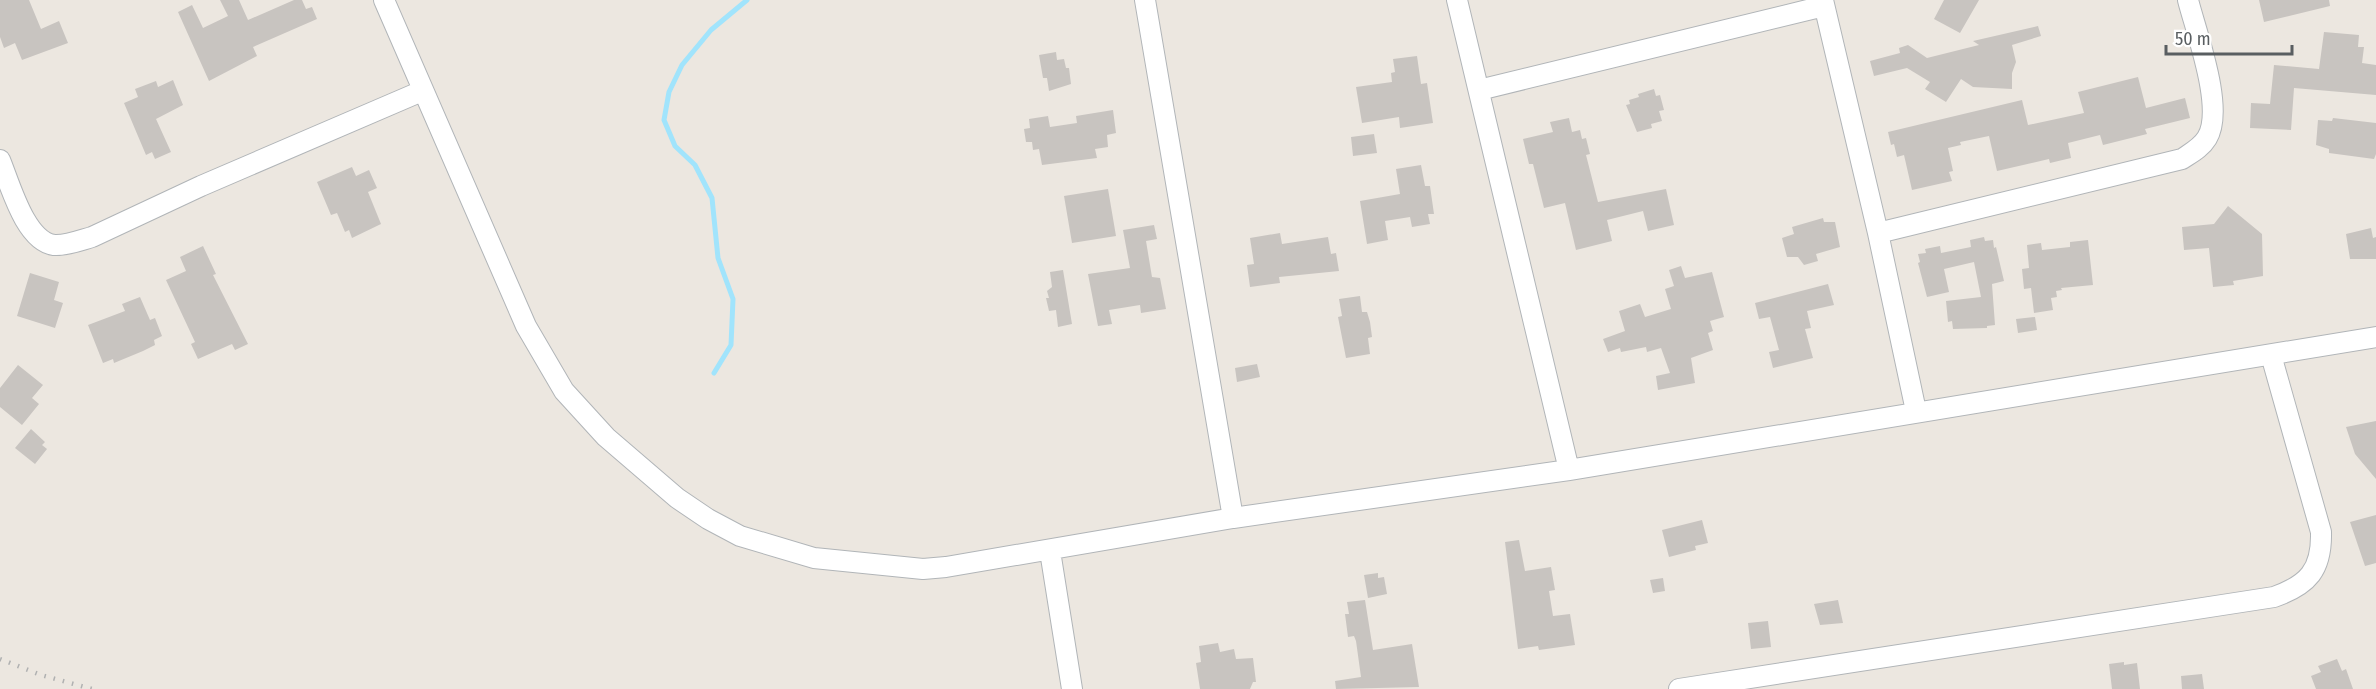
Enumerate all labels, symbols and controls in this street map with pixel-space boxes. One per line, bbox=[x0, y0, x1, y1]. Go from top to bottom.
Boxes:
scale bar bbox=[2166, 18, 2292, 56]
text: 50 m bbox=[2175, 28, 2211, 50]

